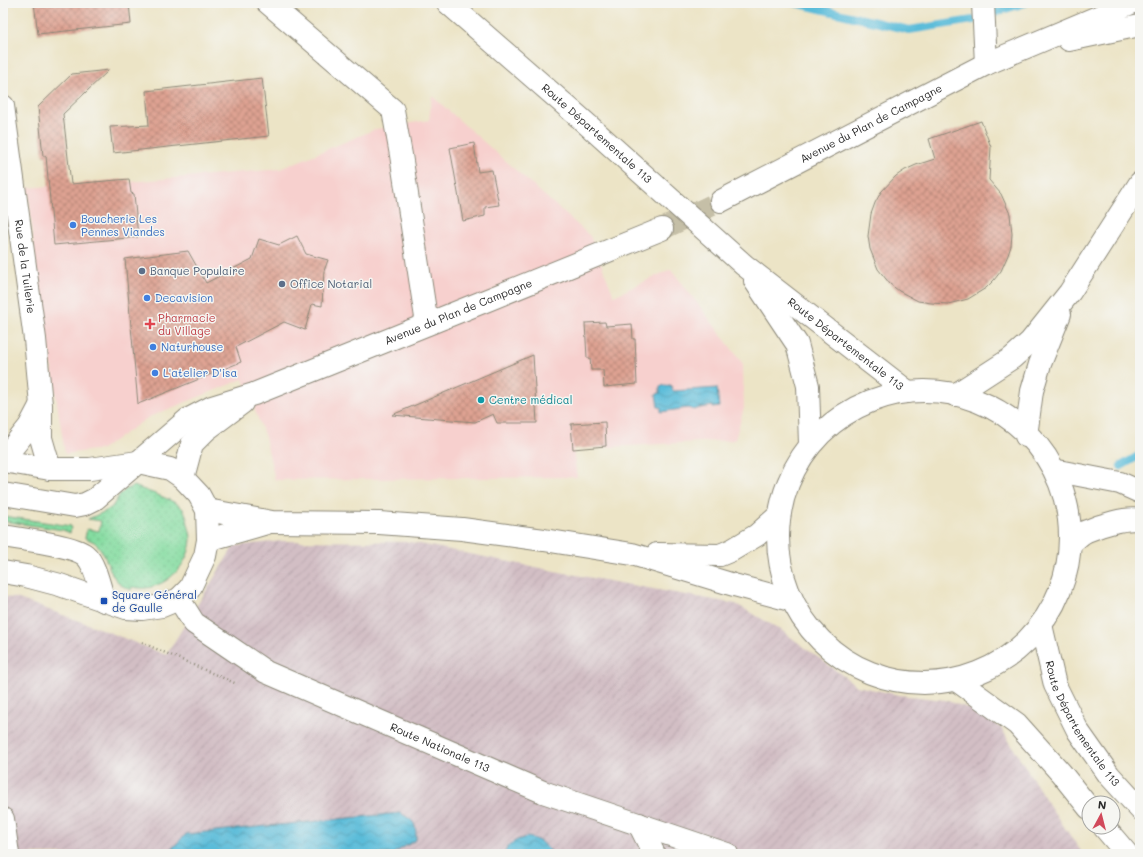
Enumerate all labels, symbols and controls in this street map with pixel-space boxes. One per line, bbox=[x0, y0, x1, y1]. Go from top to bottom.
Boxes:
street label: Route Départementale 113 bbox=[539, 80, 656, 187]
street label: Avenue du Plan de Campagne bbox=[797, 80, 945, 166]
place label: Boucherie Les Pennes Viandes bbox=[81, 211, 165, 239]
street label: Rue de la Tuilerie bbox=[12, 218, 39, 315]
marker: Boucherie Les Pennes Viandes bbox=[68, 220, 78, 230]
place label: Banque Populaire bbox=[150, 263, 245, 278]
marker: Banque Populaire bbox=[137, 266, 147, 276]
street label: Avenue du Plan de Campagne bbox=[382, 275, 534, 348]
place label: Office Notarial bbox=[290, 276, 372, 291]
marker: Office Notarial bbox=[277, 279, 287, 289]
place label: Decavision bbox=[155, 290, 213, 305]
marker: Decavision bbox=[142, 293, 152, 303]
street label: Route Départementale 113 bbox=[785, 294, 908, 393]
place label: Pharmacie du Village bbox=[158, 310, 216, 338]
marker: Pharmacie du Village bbox=[145, 319, 155, 329]
place label: Naturhouse bbox=[161, 339, 223, 354]
marker: Naturhouse bbox=[148, 342, 158, 352]
place label: L'atelier D'isa bbox=[163, 365, 237, 380]
marker: L'atelier D'isa bbox=[150, 368, 160, 378]
place label: Centre médical bbox=[489, 392, 572, 407]
marker: Centre médical bbox=[476, 395, 486, 405]
place label: Square Général de Gaulle bbox=[112, 587, 197, 615]
marker: Square Général de Gaulle bbox=[99, 596, 109, 606]
street label: Route Départementale 113 bbox=[1043, 659, 1124, 789]
street label: Route Nationale 113 bbox=[388, 719, 493, 775]
north arrow bbox=[1081, 795, 1121, 835]
text: N bbox=[1097, 797, 1107, 813]

